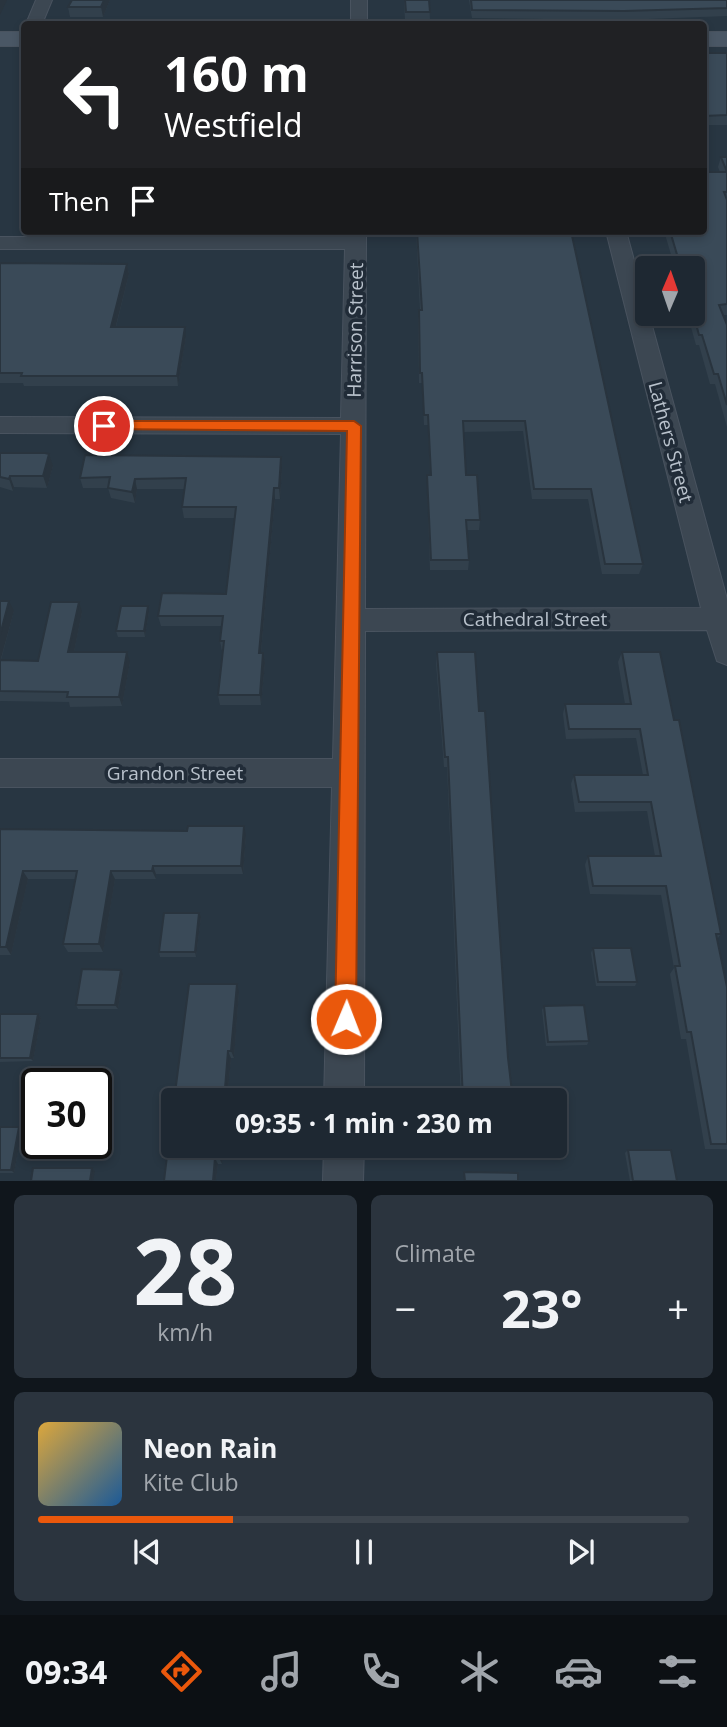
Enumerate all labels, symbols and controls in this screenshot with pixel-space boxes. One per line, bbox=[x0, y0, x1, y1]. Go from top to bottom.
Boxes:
text: 160 m bbox=[164, 40, 309, 106]
icon: left bbox=[49, 49, 140, 140]
text: Westfield bbox=[164, 103, 303, 146]
icon: arrive bbox=[124, 182, 162, 220]
text: Then bbox=[49, 183, 110, 219]
north arrow bbox=[635, 256, 705, 326]
map controls bbox=[635, 256, 705, 326]
street label: Harrison Street bbox=[341, 262, 369, 398]
street label: Lathers Street bbox=[642, 379, 700, 506]
pin bbox=[74, 396, 134, 456]
icon: arrive bbox=[85, 407, 123, 445]
street label: Cathedral Street bbox=[463, 606, 607, 632]
street label: Grandon Street bbox=[107, 760, 243, 786]
position arrow bbox=[309, 982, 383, 1056]
speed limit sign: 30 bbox=[21, 1068, 112, 1159]
text: 09:35 · 1 min · 230 m bbox=[235, 1105, 493, 1141]
text: 28 bbox=[133, 1208, 237, 1332]
text: Climate bbox=[395, 1237, 476, 1269]
text: 23° bbox=[501, 1272, 583, 1343]
text: − bbox=[395, 1282, 416, 1334]
text: + bbox=[667, 1282, 689, 1334]
text: km/h bbox=[157, 1316, 213, 1348]
text: Neon Rain bbox=[143, 1430, 277, 1466]
text: Kite Club bbox=[143, 1466, 238, 1498]
icon: previous bbox=[128, 1533, 166, 1571]
icon: pause bbox=[345, 1533, 383, 1571]
icon: next bbox=[562, 1533, 600, 1571]
icon: directions bbox=[157, 1647, 206, 1696]
icon: music bbox=[257, 1647, 306, 1696]
icon: phone bbox=[356, 1647, 405, 1696]
icon: climate bbox=[455, 1647, 504, 1696]
icon: car bbox=[554, 1647, 603, 1696]
icon: filters bbox=[653, 1647, 702, 1696]
text: 09:34 bbox=[25, 1650, 107, 1693]

